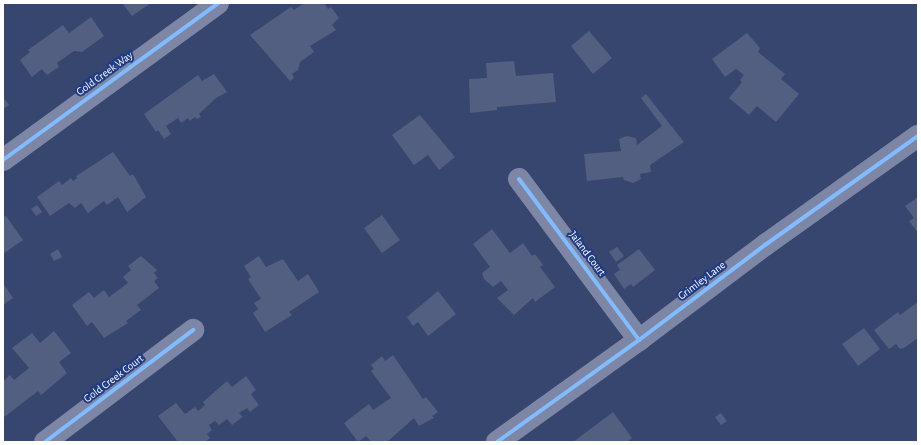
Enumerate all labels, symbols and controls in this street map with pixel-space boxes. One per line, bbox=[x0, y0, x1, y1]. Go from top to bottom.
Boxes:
street label: Gold Creek Way bbox=[74, 49, 136, 99]
street label: Jaland Court bbox=[566, 229, 608, 279]
street label: Grimley Lane bbox=[676, 259, 728, 303]
street label: Gold Creek Court bbox=[81, 352, 147, 406]

